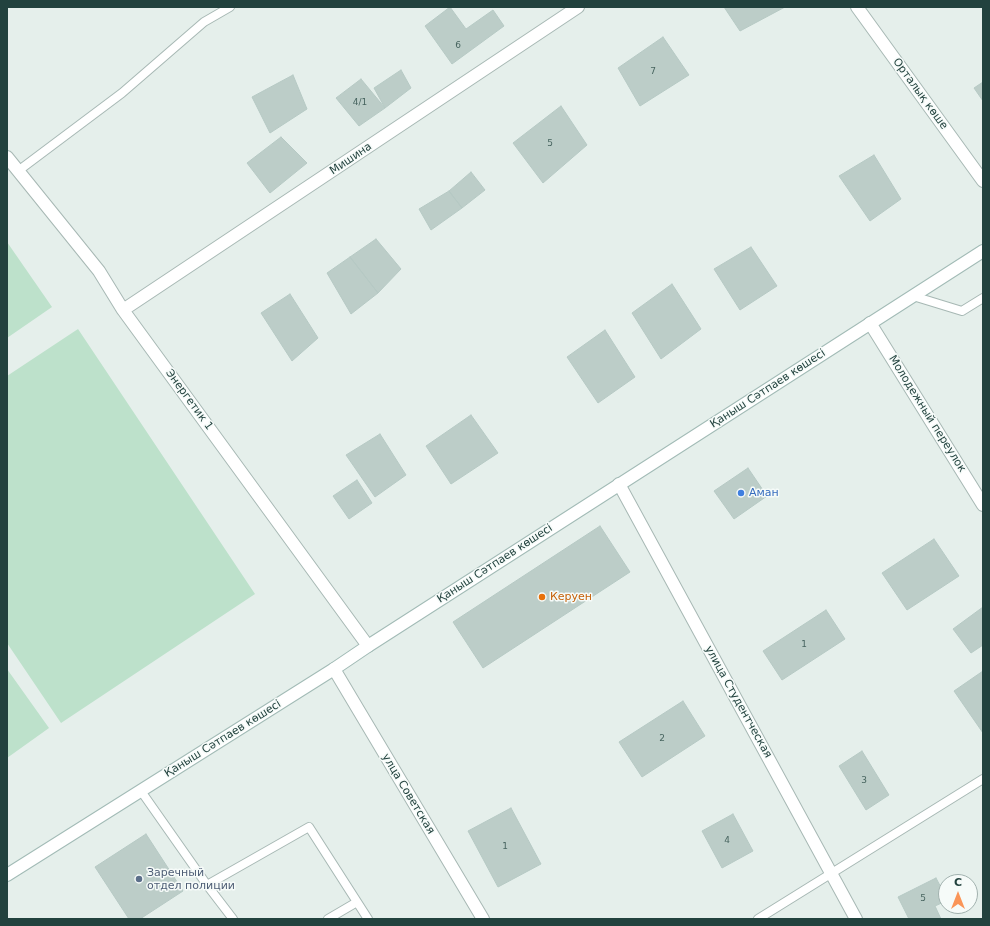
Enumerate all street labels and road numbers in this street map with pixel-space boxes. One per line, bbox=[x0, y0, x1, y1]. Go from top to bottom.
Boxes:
street label: Орталық көше bbox=[890, 56, 950, 132]
street label: Мишина bbox=[328, 140, 374, 178]
street label: Қаныш Сәтпаев көшесі bbox=[708, 347, 828, 431]
street label: Молодежный переулок bbox=[886, 353, 968, 475]
street label: Энергетик 1 bbox=[163, 367, 215, 433]
street label: Қаныш Сәтпаев көшесі bbox=[435, 522, 555, 606]
street label: улица Студентческая bbox=[702, 644, 774, 760]
street label: Қаныш Сәтпаев көшесі bbox=[162, 698, 284, 780]
street label: улца Советская bbox=[379, 751, 437, 837]

